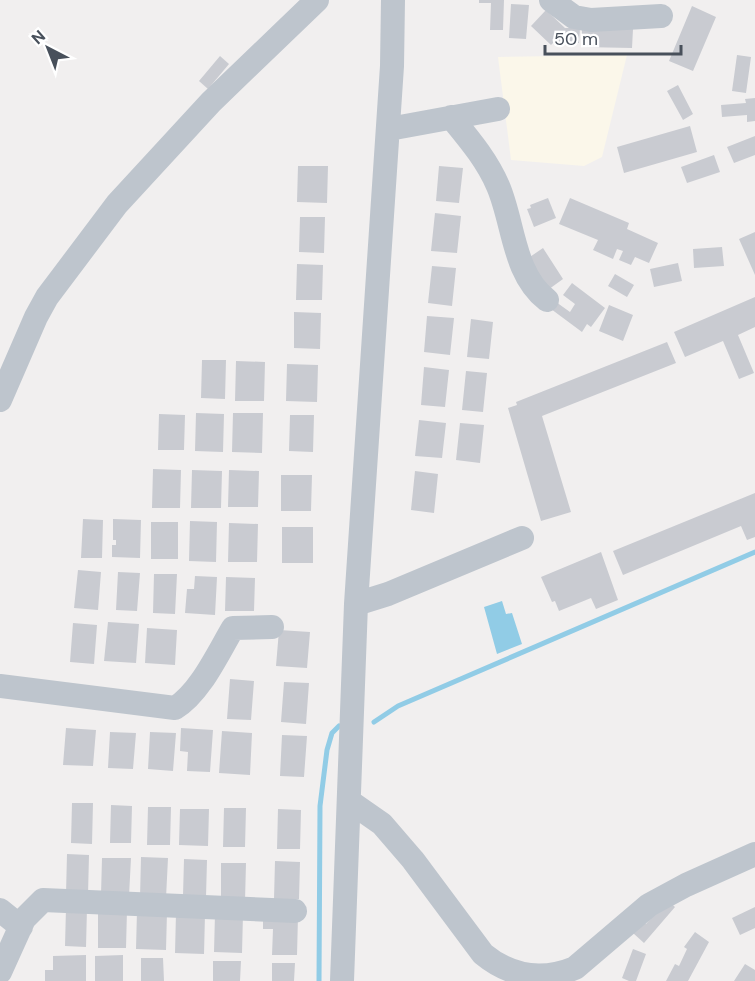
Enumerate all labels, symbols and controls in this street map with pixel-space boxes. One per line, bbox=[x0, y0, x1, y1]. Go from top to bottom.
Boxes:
north arrow bbox=[18, 18, 78, 78]
scale bar bbox=[545, 18, 682, 56]
text: N bbox=[27, 26, 50, 49]
text: 50 m bbox=[554, 27, 598, 51]

